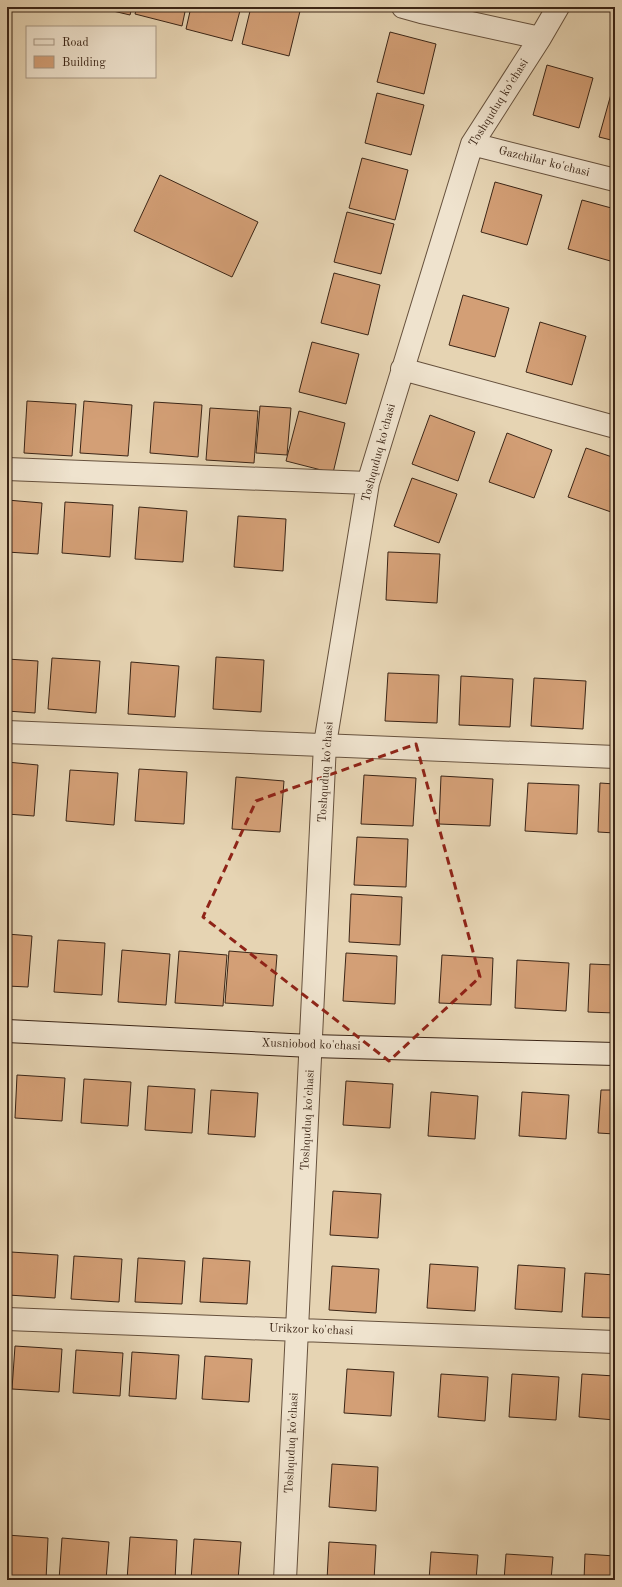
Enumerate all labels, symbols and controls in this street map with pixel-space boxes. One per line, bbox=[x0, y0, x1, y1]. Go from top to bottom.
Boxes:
legend bbox=[26, 26, 156, 78]
text: Road bbox=[62, 37, 89, 49]
text: Building bbox=[62, 57, 106, 69]
street label: Toshquduq ko'chasi bbox=[467, 57, 531, 149]
street label: Gazchilar ko'chasi bbox=[497, 145, 591, 179]
street label: Toshquduq ko'chasi bbox=[360, 403, 398, 503]
street label: Toshquduq ko'chasi bbox=[316, 721, 336, 823]
street label: Xusniobod ko'chasi bbox=[261, 1037, 361, 1053]
street label: Toshquduq ko'chasi bbox=[299, 1069, 317, 1171]
street label: Urikzor ko'chasi bbox=[269, 1323, 353, 1337]
street label: Toshquduq ko'chasi bbox=[283, 1392, 301, 1494]

